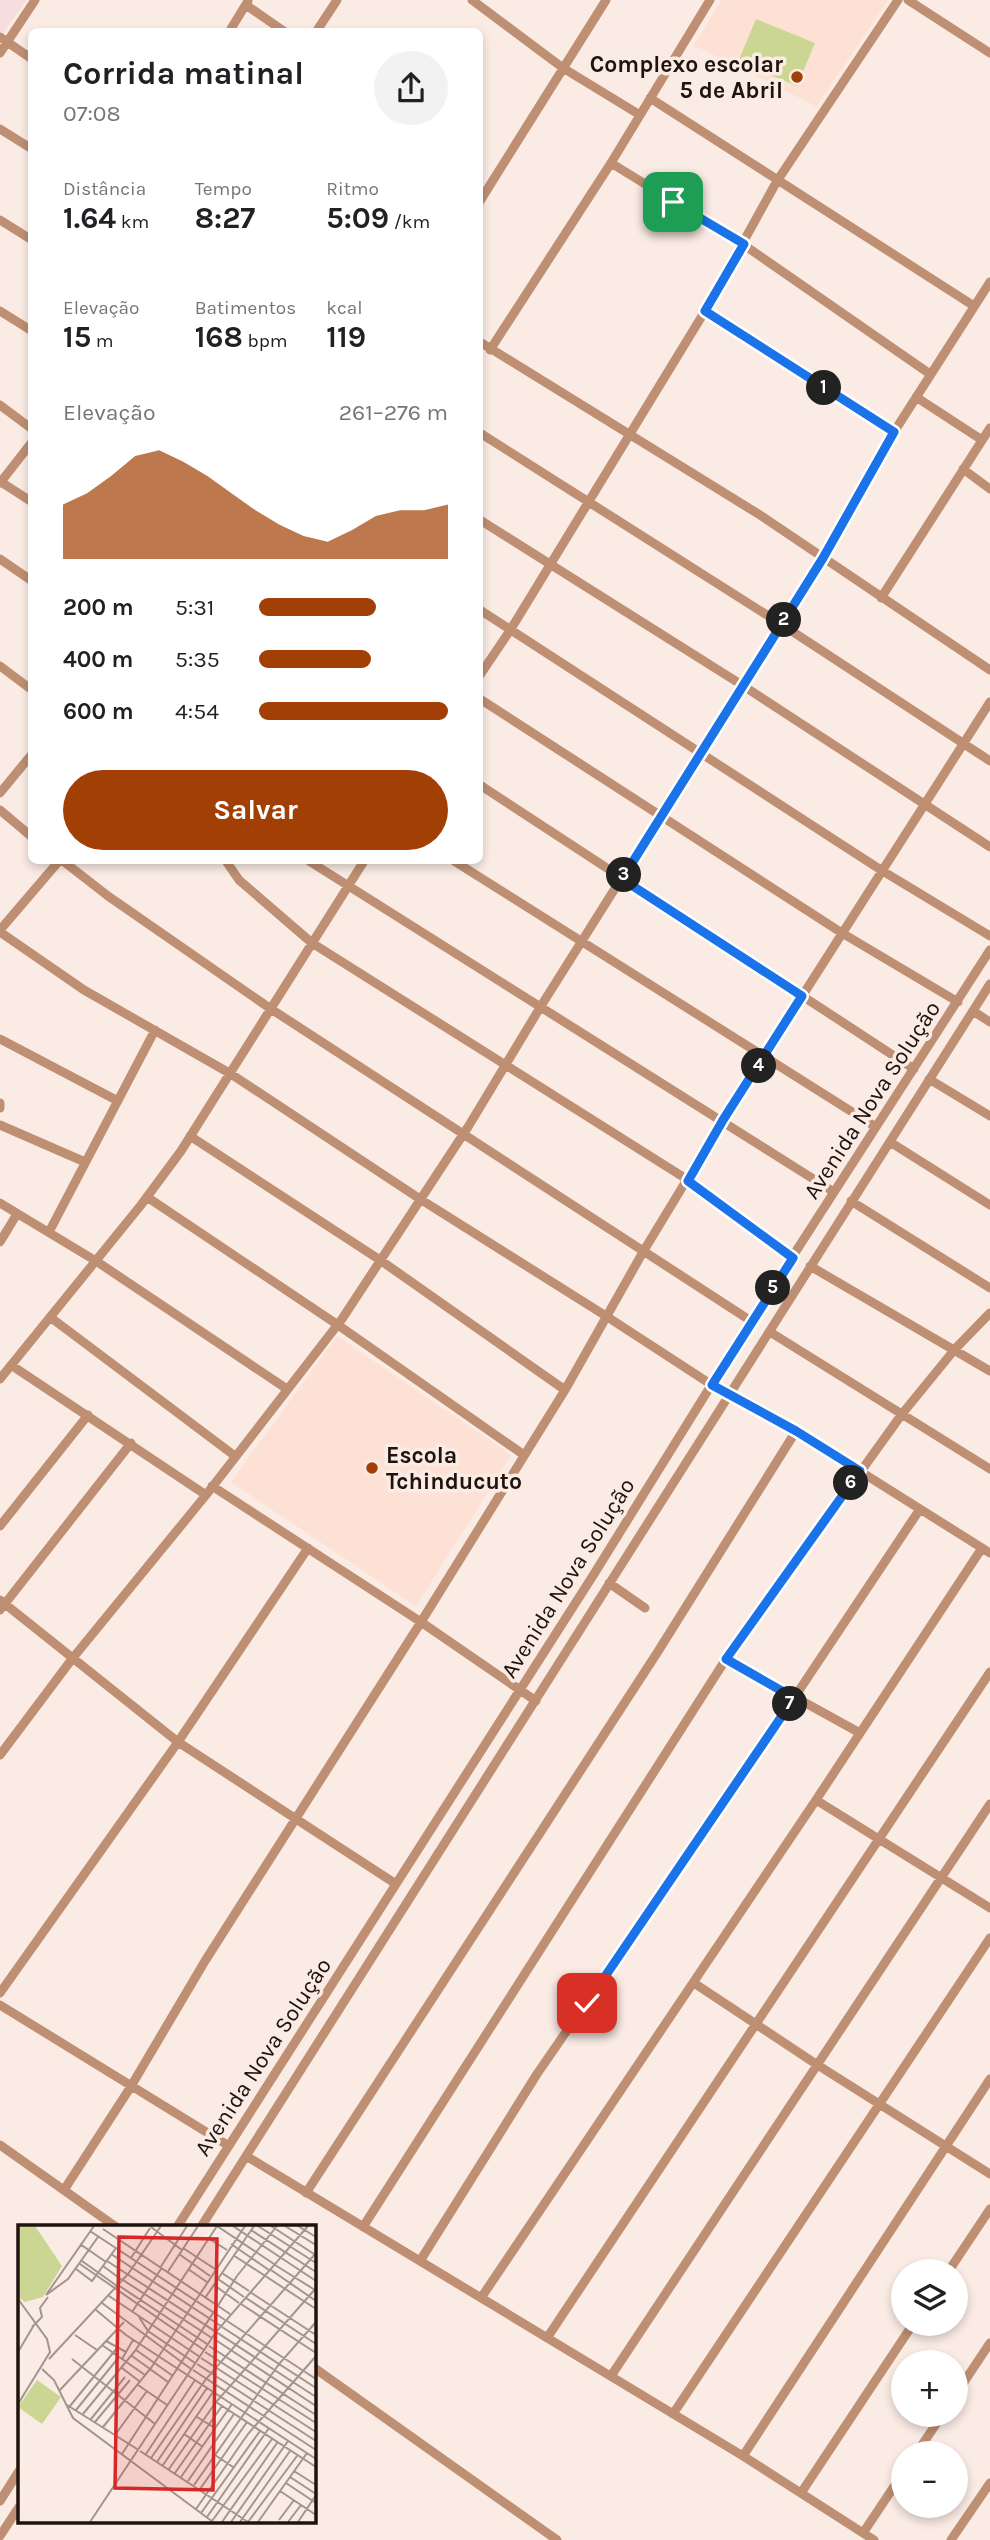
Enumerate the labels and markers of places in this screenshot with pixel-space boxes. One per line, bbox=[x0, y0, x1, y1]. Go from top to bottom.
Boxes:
place label: Complexo escolar 5 de Abril bbox=[590, 51, 783, 104]
marker: Complexo escolar 5 de Abril bbox=[789, 69, 805, 85]
pin bbox=[643, 172, 703, 232]
pin: 1 bbox=[806, 370, 842, 406]
pin: 2 bbox=[766, 602, 802, 638]
pin: 3 bbox=[606, 858, 642, 892]
pin: 4 bbox=[742, 1048, 776, 1084]
pin: 5 bbox=[756, 1270, 790, 1306]
place label: Escola Tchinducuto bbox=[386, 1442, 522, 1495]
marker: Escola Tchinducuto bbox=[364, 1460, 380, 1476]
pin: 6 bbox=[834, 1466, 868, 1500]
pin: 7 bbox=[772, 1686, 808, 1722]
pin bbox=[557, 1973, 617, 2033]

